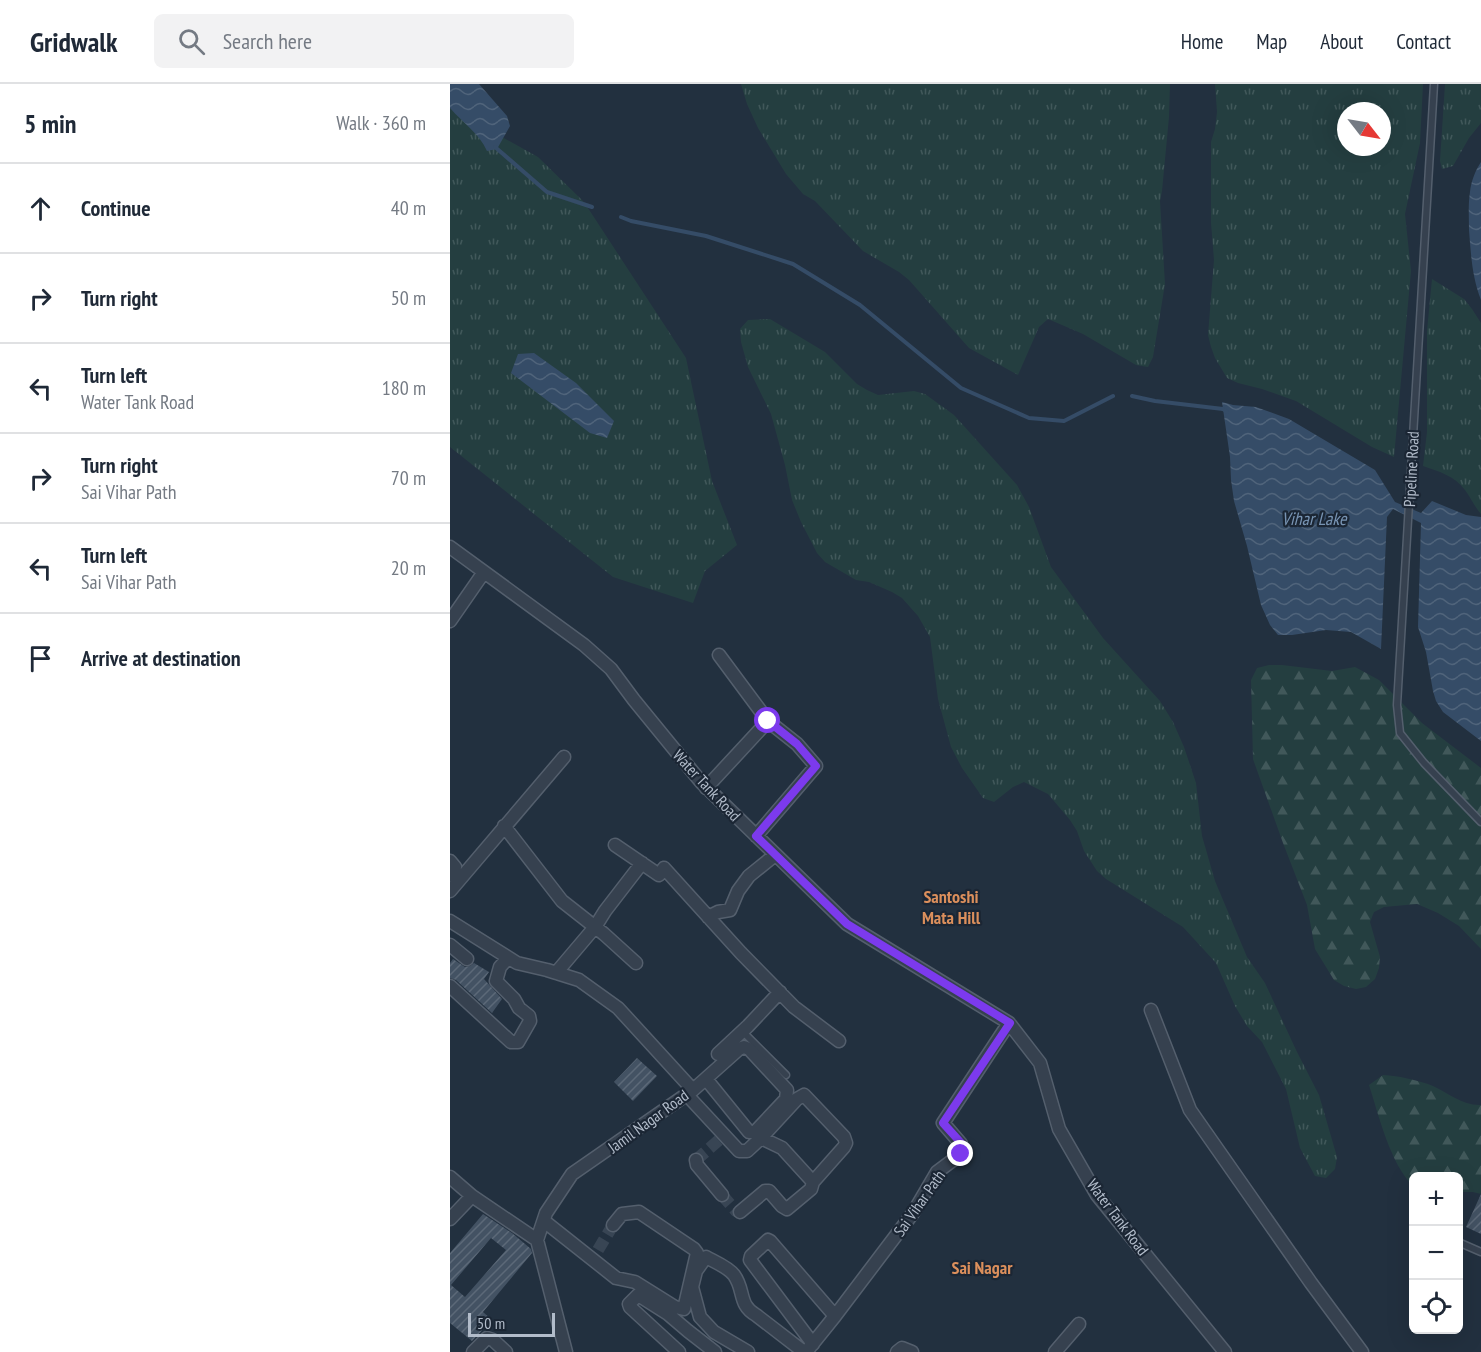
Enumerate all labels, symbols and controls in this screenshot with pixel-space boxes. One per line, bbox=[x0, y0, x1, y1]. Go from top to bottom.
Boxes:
search box bbox=[154, 14, 574, 68]
text: Gridwalk bbox=[30, 23, 118, 60]
icon: search bbox=[175, 25, 208, 58]
text: Search here bbox=[223, 27, 312, 55]
text: Home bbox=[1181, 28, 1223, 55]
text: Map bbox=[1256, 28, 1287, 55]
text: About bbox=[1320, 28, 1363, 55]
text: Contact bbox=[1396, 28, 1451, 55]
north arrow bbox=[1337, 102, 1391, 156]
text: 5 min bbox=[24, 107, 77, 140]
text: Walk · 360 m bbox=[336, 110, 426, 136]
icon: ahead bbox=[24, 192, 57, 225]
text: Continue bbox=[81, 194, 151, 222]
text: 40 m bbox=[391, 195, 426, 221]
icon: right bbox=[24, 282, 57, 315]
text: Turn right bbox=[81, 284, 158, 312]
text: 50 m bbox=[391, 285, 426, 311]
text: Turn left bbox=[81, 361, 147, 389]
icon: left bbox=[24, 372, 57, 405]
text: 180 m bbox=[382, 375, 426, 401]
text: Water Tank Road bbox=[81, 389, 194, 415]
street label: Pipeline Road bbox=[1399, 431, 1423, 507]
text: Turn right bbox=[81, 451, 158, 479]
icon: right bbox=[24, 462, 57, 495]
text: 70 m bbox=[391, 465, 426, 491]
text: Sai Vihar Path bbox=[81, 479, 177, 505]
water label: Vihar Lake bbox=[1282, 507, 1348, 530]
text: Turn left bbox=[81, 541, 147, 569]
icon: left bbox=[24, 552, 57, 585]
text: 20 m bbox=[391, 555, 426, 581]
text: Sai Vihar Path bbox=[81, 569, 177, 595]
icon: arrive bbox=[24, 642, 57, 675]
text: Arrive at destination bbox=[81, 644, 241, 672]
route start bbox=[754, 707, 780, 733]
street label: Water Tank Road bbox=[669, 745, 745, 825]
district label: Santoshi Mata Hill bbox=[922, 885, 981, 929]
street label: Jamil Nagar Road bbox=[603, 1085, 692, 1157]
route end bbox=[947, 1140, 973, 1166]
street label: Sai Vihar Path bbox=[889, 1166, 949, 1240]
map controls bbox=[1409, 1172, 1463, 1334]
button: + bbox=[1409, 1172, 1463, 1226]
street label: Water Tank Road bbox=[1083, 1175, 1153, 1259]
button: − bbox=[1409, 1226, 1463, 1280]
district label: Sai Nagar bbox=[952, 1256, 1013, 1279]
button: locate bbox=[1409, 1280, 1463, 1334]
scale bar bbox=[468, 1310, 555, 1338]
text: 50 m bbox=[477, 1313, 505, 1333]

